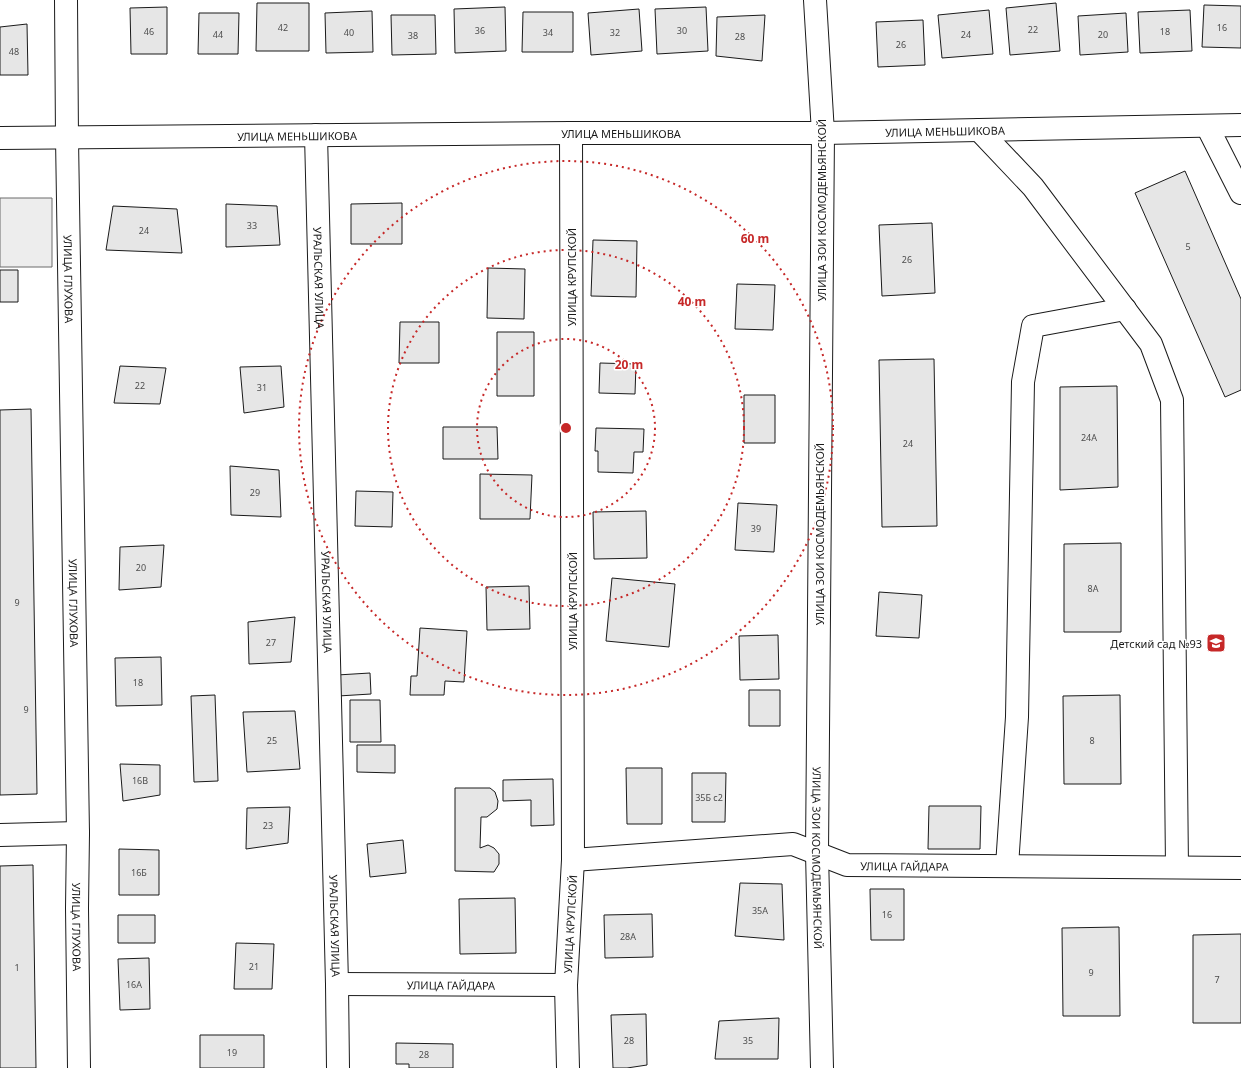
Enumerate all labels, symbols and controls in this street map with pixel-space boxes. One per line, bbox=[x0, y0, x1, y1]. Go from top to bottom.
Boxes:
house number: 42 bbox=[278, 21, 288, 34]
house number: 16 bbox=[1217, 21, 1227, 34]
house number: 22 bbox=[1028, 23, 1038, 36]
house number: 36 bbox=[475, 24, 485, 37]
house number: 30 bbox=[677, 24, 687, 37]
house number: 46 bbox=[144, 25, 154, 38]
house number: 18 bbox=[1160, 25, 1170, 38]
house number: 40 bbox=[344, 26, 354, 39]
house number: 34 bbox=[543, 26, 553, 39]
house number: 32 bbox=[610, 26, 620, 39]
house number: 44 bbox=[213, 28, 223, 41]
house number: 24 bbox=[961, 28, 971, 41]
house number: 20 bbox=[1098, 28, 1108, 41]
house number: 38 bbox=[408, 29, 418, 42]
house number: 28 bbox=[735, 30, 745, 43]
house number: 26 bbox=[896, 38, 906, 51]
house number: 48 bbox=[9, 45, 19, 58]
street label: УЛИЦА ЗОИ КОСМОДЕМЬЯНСКОЙ bbox=[814, 119, 829, 301]
street label: УЛИЦА МЕНЬШИКОВА bbox=[885, 122, 1006, 139]
street label: УЛИЦА МЕНЬШИКОВА bbox=[561, 125, 682, 141]
street label: УЛИЦА МЕНЬШИКОВА bbox=[237, 127, 358, 143]
house number: 33 bbox=[247, 219, 257, 232]
house number: 24 bbox=[139, 224, 149, 237]
street label: УРАЛЬСКАЯ УЛИЦА bbox=[311, 227, 328, 330]
street label: УЛИЦА КРУПСКОЙ bbox=[564, 228, 579, 326]
text: 60 m bbox=[741, 230, 769, 247]
street label: УЛИЦА ГЛУХОВА bbox=[61, 235, 77, 324]
house number: 5 bbox=[1185, 240, 1191, 253]
house number: 26 bbox=[902, 253, 912, 266]
text: 40 m bbox=[678, 293, 706, 310]
text: 20 m bbox=[615, 356, 643, 373]
house number: 22 bbox=[135, 379, 145, 392]
house number: 31 bbox=[257, 381, 267, 394]
centre of rings bbox=[559, 421, 573, 435]
house number: 24А bbox=[1081, 431, 1097, 444]
house number: 24 bbox=[903, 437, 913, 450]
street label: УЛИЦА ЗОИ КОСМОДЕМЬЯНСКОЙ bbox=[812, 443, 827, 625]
house number: 29 bbox=[250, 486, 260, 499]
house number: 39 bbox=[751, 522, 761, 535]
street label: УРАЛЬСКАЯ УЛИЦА bbox=[319, 551, 336, 654]
street label: УЛИЦА КРУПСКОЙ bbox=[565, 552, 580, 650]
street label: УЛИЦА ГЛУХОВА bbox=[66, 559, 83, 648]
house number: 20 bbox=[136, 561, 146, 574]
house number: 8А bbox=[1088, 582, 1099, 595]
house number: 9 bbox=[14, 596, 20, 609]
school or university icon: Детский сад №93 bbox=[1205, 632, 1227, 654]
house number: 27 bbox=[266, 636, 276, 649]
place label: Детский сад №93 bbox=[1110, 636, 1202, 651]
house number: 18 bbox=[133, 676, 143, 689]
house number: 9 bbox=[23, 703, 29, 716]
house number: 25 bbox=[267, 734, 277, 747]
house number: 8 bbox=[1089, 734, 1095, 747]
street label: УЛИЦА ЗОИ КОСМОДЕМЬЯНСКОЙ bbox=[809, 766, 827, 949]
house number: 16В bbox=[132, 774, 148, 787]
house number: 35Б с2 bbox=[695, 791, 723, 804]
house number: 23 bbox=[263, 819, 273, 832]
street label: УЛИЦА ГАЙДАРА bbox=[860, 858, 950, 873]
house number: 16Б bbox=[131, 866, 147, 879]
street label: УРАЛЬСКАЯ УЛИЦА bbox=[327, 875, 344, 978]
street label: УЛИЦА КРУПСКОЙ bbox=[559, 875, 580, 974]
street label: УЛИЦА ГЛУХОВА bbox=[69, 883, 85, 972]
house number: 35А bbox=[752, 904, 768, 917]
house number: 16 bbox=[882, 908, 892, 921]
house number: 28А bbox=[620, 930, 636, 943]
house number: 21 bbox=[249, 960, 259, 973]
house number: 1 bbox=[14, 961, 20, 974]
house number: 9 bbox=[1088, 966, 1094, 979]
house number: 7 bbox=[1214, 973, 1220, 986]
street label: УЛИЦА ГАЙДАРА bbox=[407, 977, 496, 992]
house number: 16А bbox=[126, 978, 142, 991]
house number: 28 bbox=[624, 1034, 634, 1047]
house number: 35 bbox=[743, 1034, 753, 1047]
house number: 19 bbox=[227, 1046, 237, 1059]
house number: 28 bbox=[419, 1048, 429, 1061]

